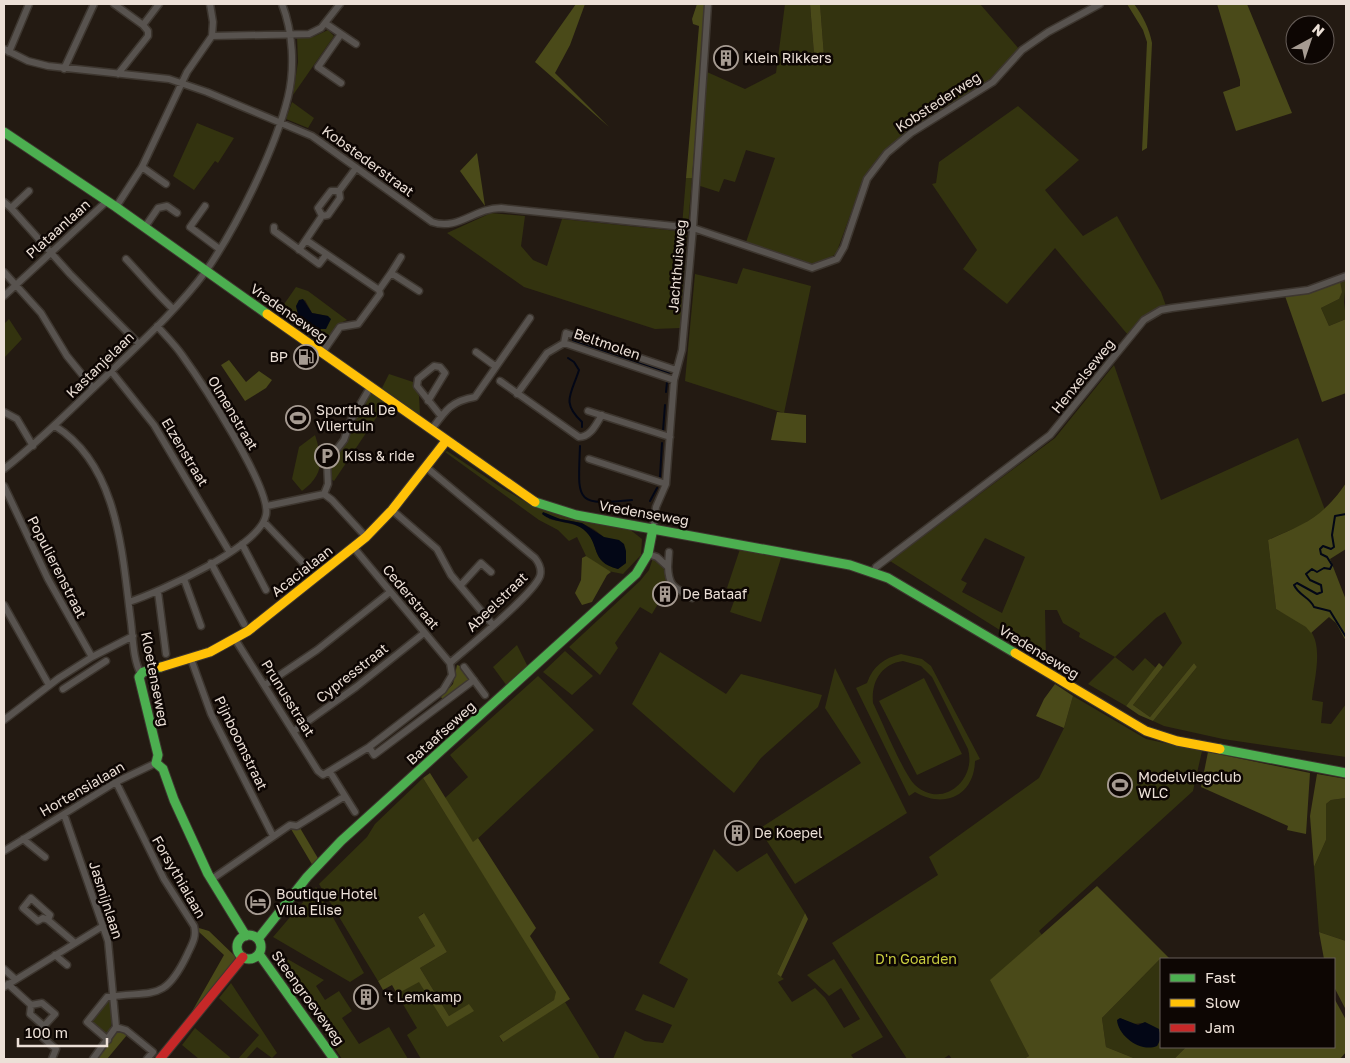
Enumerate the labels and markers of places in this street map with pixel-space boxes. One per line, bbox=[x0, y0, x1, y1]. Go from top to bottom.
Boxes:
building icon: Klein Rikkers bbox=[713, 45, 739, 71]
place label: Klein Rikkers bbox=[744, 49, 832, 66]
fuel station icon: BP bbox=[293, 344, 319, 370]
place label: BP bbox=[269, 348, 288, 365]
place label: Sporthal De Vliertuin bbox=[316, 401, 396, 434]
sports icon: Sporthal De Vliertuin bbox=[285, 405, 311, 431]
parking icon: Kiss & ride bbox=[314, 443, 340, 469]
place label: Kiss & ride bbox=[344, 447, 415, 464]
building icon: De Bataaf bbox=[652, 581, 678, 607]
place label: De Bataaf bbox=[682, 585, 747, 602]
place label: Modelvliegclub WLC bbox=[1138, 768, 1241, 801]
sports icon: Modelvliegclub WLC bbox=[1107, 772, 1133, 798]
building icon: De Koepel bbox=[724, 820, 750, 846]
place label: De Koepel bbox=[754, 824, 823, 841]
place label: Boutique Hotel Villa Elise bbox=[276, 885, 378, 918]
hotel icon: Boutique Hotel Villa Elise bbox=[245, 889, 271, 915]
building icon: 't Lemkamp bbox=[353, 984, 379, 1010]
place label: 't Lemkamp bbox=[384, 988, 462, 1005]

